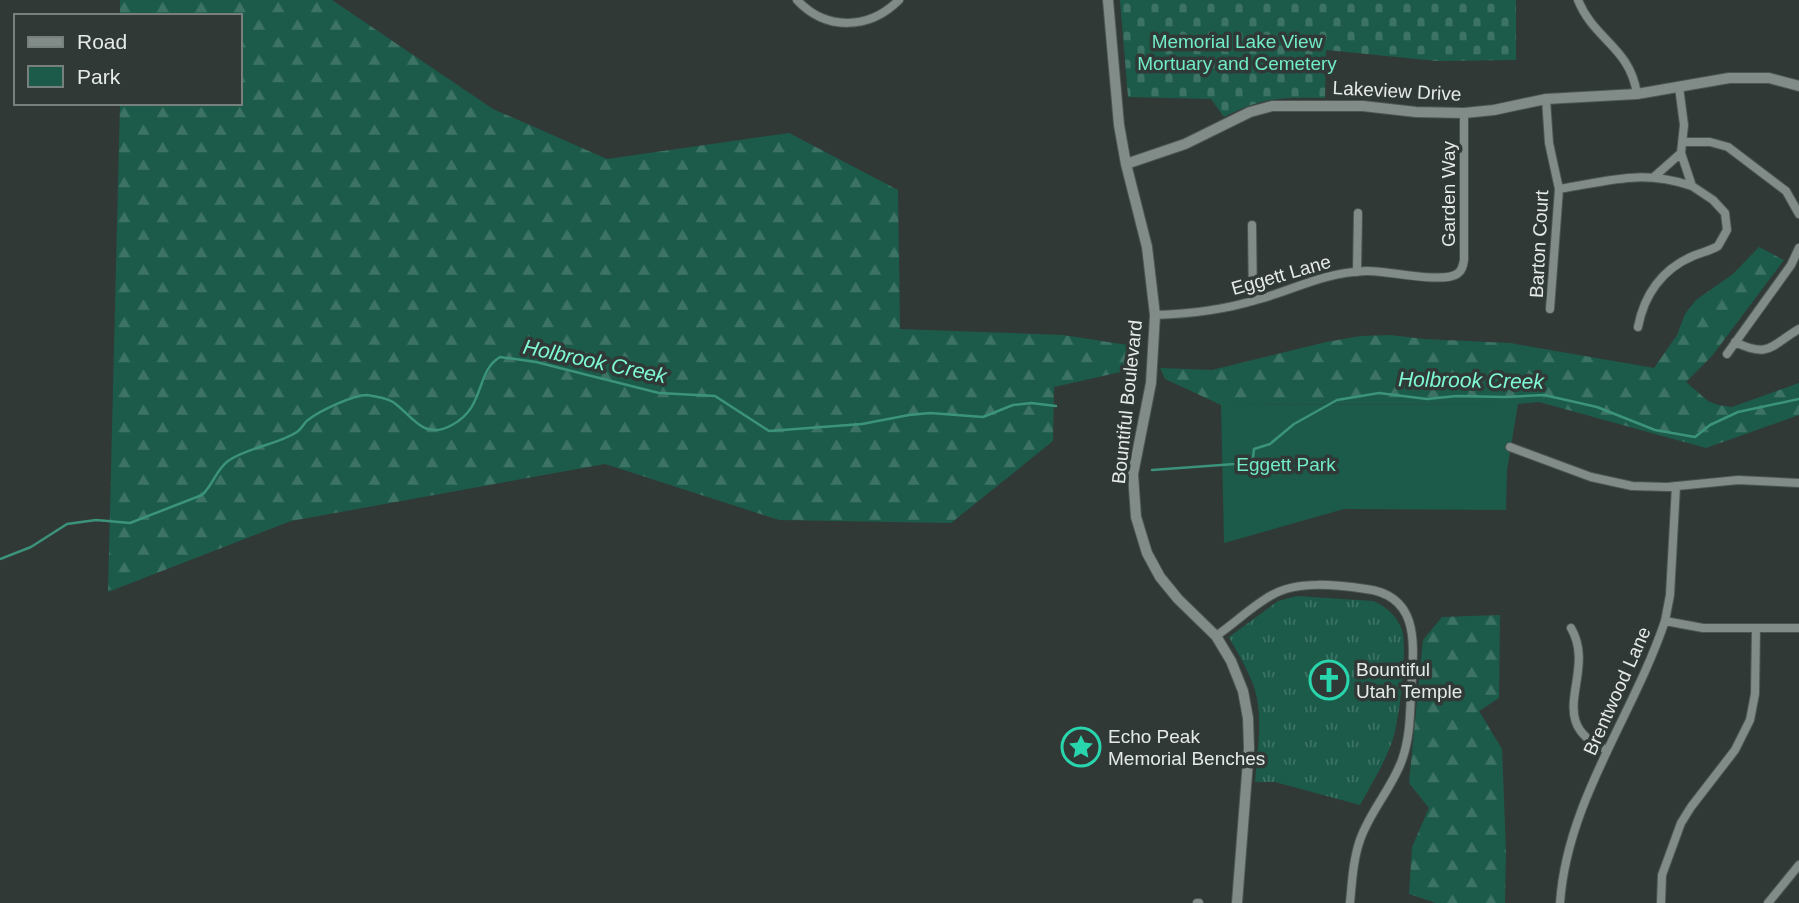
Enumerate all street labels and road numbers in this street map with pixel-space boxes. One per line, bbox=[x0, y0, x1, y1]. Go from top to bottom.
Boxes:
street label: Lakeview Drive bbox=[1332, 77, 1462, 105]
street label: Garden Way bbox=[1438, 141, 1459, 247]
street label: Barton Court bbox=[1526, 189, 1552, 298]
street label: Eggett Lane bbox=[1229, 251, 1333, 299]
street label: Bountiful Boulevard bbox=[1108, 319, 1146, 485]
street label: Brentwood Lane bbox=[1579, 624, 1655, 758]

